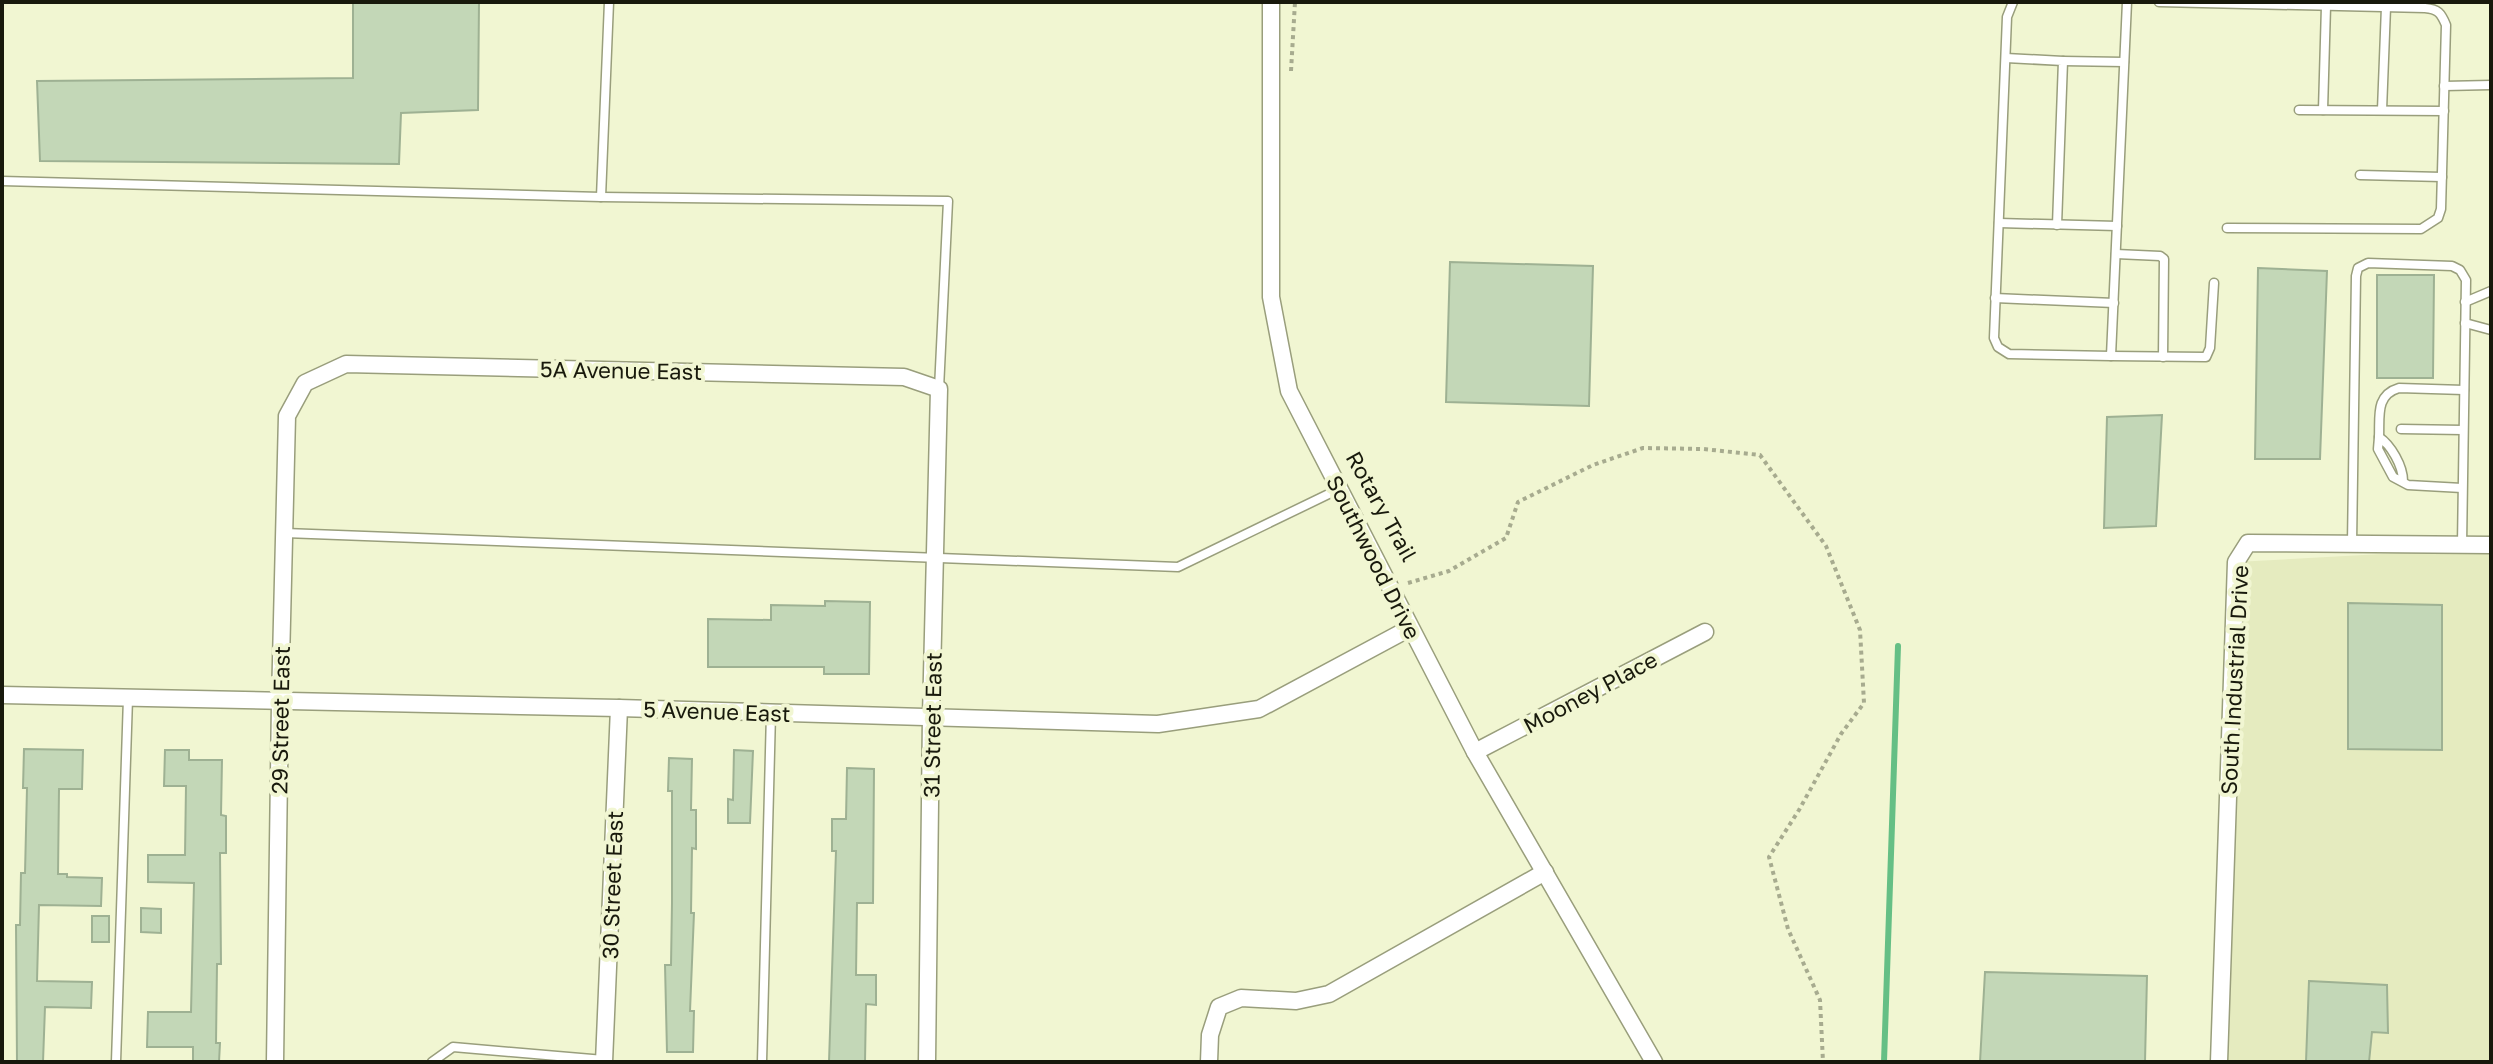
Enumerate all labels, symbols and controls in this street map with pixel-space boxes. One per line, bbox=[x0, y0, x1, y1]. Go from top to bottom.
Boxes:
street label: 5A Avenue East bbox=[540, 355, 702, 385]
street label: Rotary Trail bbox=[1341, 446, 1423, 566]
street label: Southwood Drive bbox=[1321, 471, 1427, 643]
street label: South Industrial Drive bbox=[2214, 564, 2254, 796]
street label: Mooney Place bbox=[1518, 645, 1662, 739]
street label: 29 Street East bbox=[265, 646, 295, 794]
street label: 31 Street East bbox=[917, 652, 947, 798]
street label: 5 Avenue East bbox=[643, 695, 791, 727]
street label: 30 Street East bbox=[596, 810, 628, 960]

